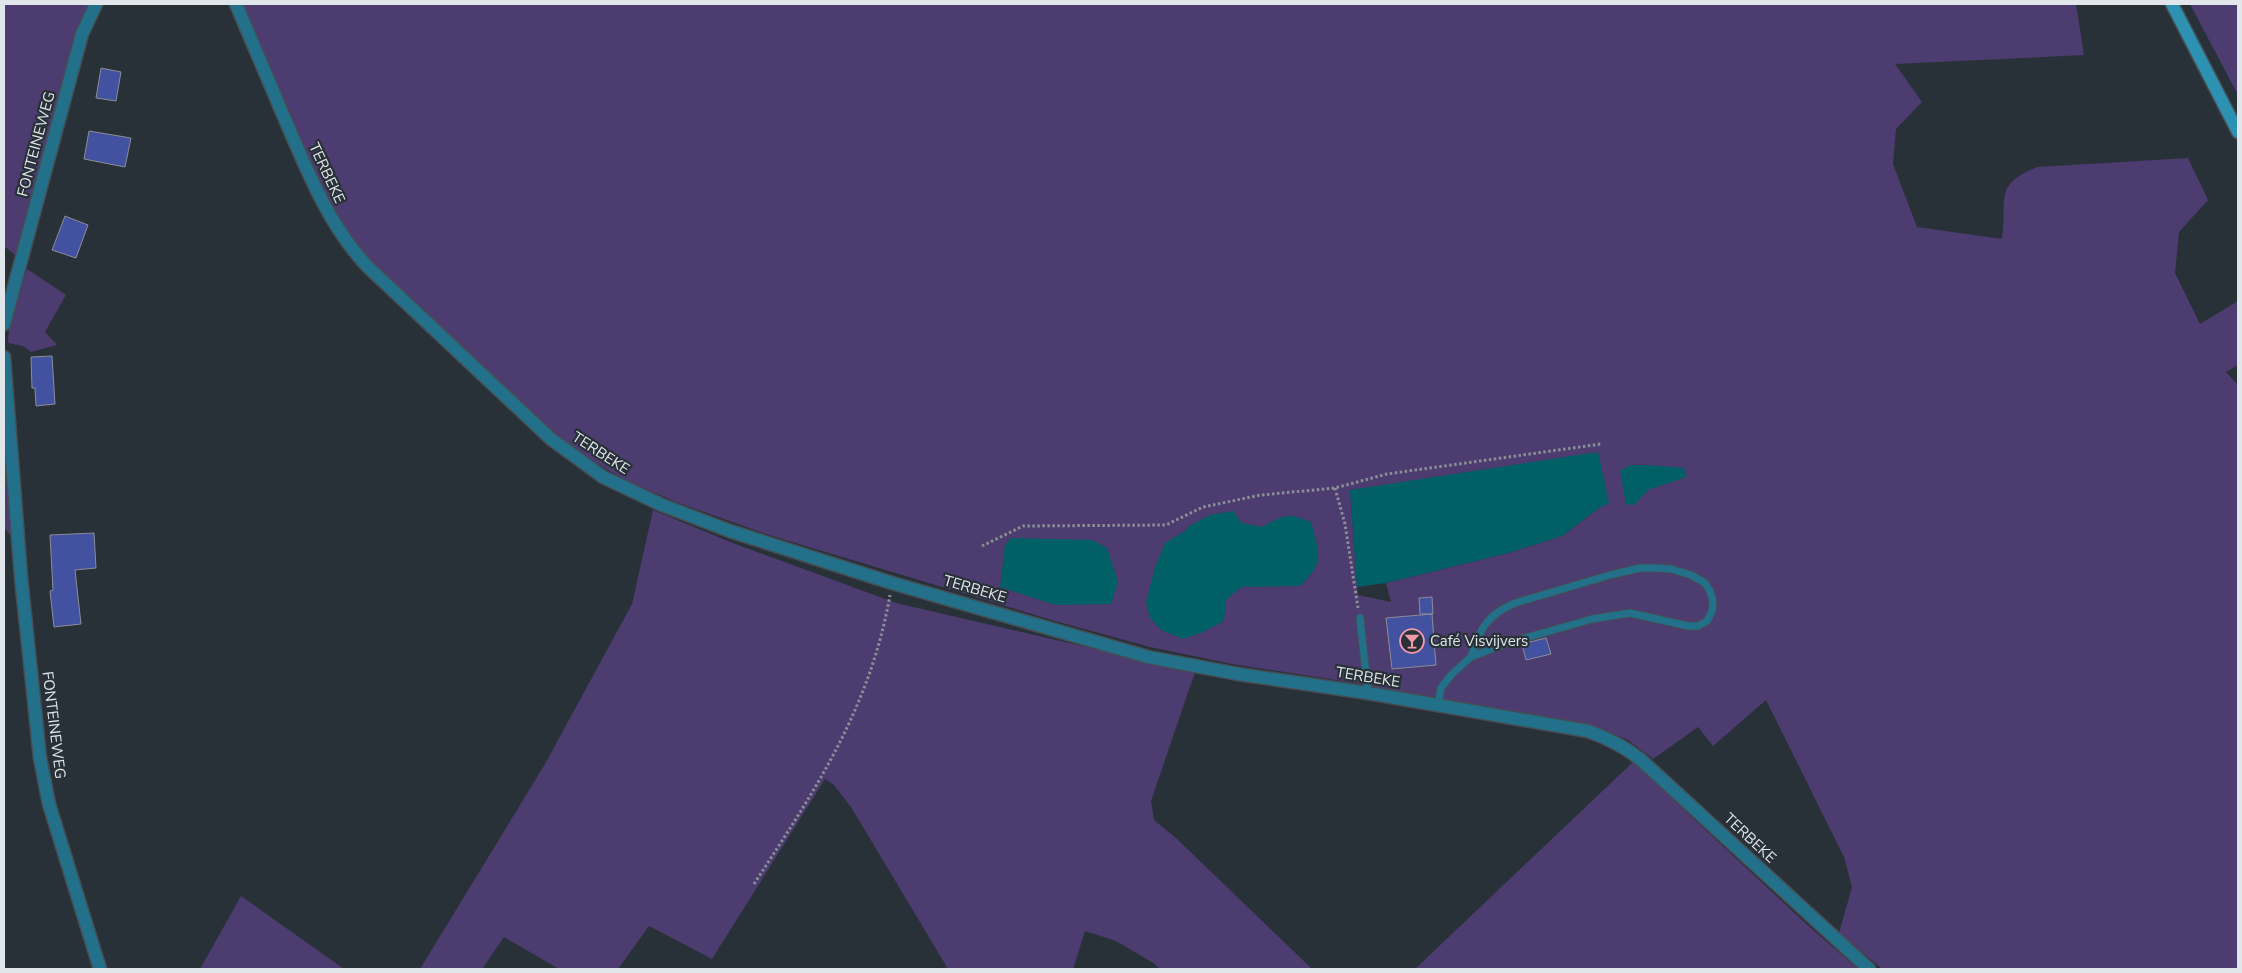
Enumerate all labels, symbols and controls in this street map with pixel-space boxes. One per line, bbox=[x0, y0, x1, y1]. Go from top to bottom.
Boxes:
street label: FONTEINEWEG bbox=[12, 89, 60, 199]
street label: TERBEKE bbox=[304, 139, 350, 207]
street label: TERBEKE bbox=[568, 427, 634, 479]
street label: TERBEKE bbox=[941, 570, 1009, 608]
bar icon: Café Visvijvers bbox=[1399, 628, 1425, 654]
place label: Café Visvijvers bbox=[1430, 631, 1528, 651]
street label: TERBEKE bbox=[1334, 662, 1402, 692]
street label: FONTEINEWEG bbox=[37, 670, 71, 780]
street label: TERBEKE bbox=[1719, 809, 1781, 867]

